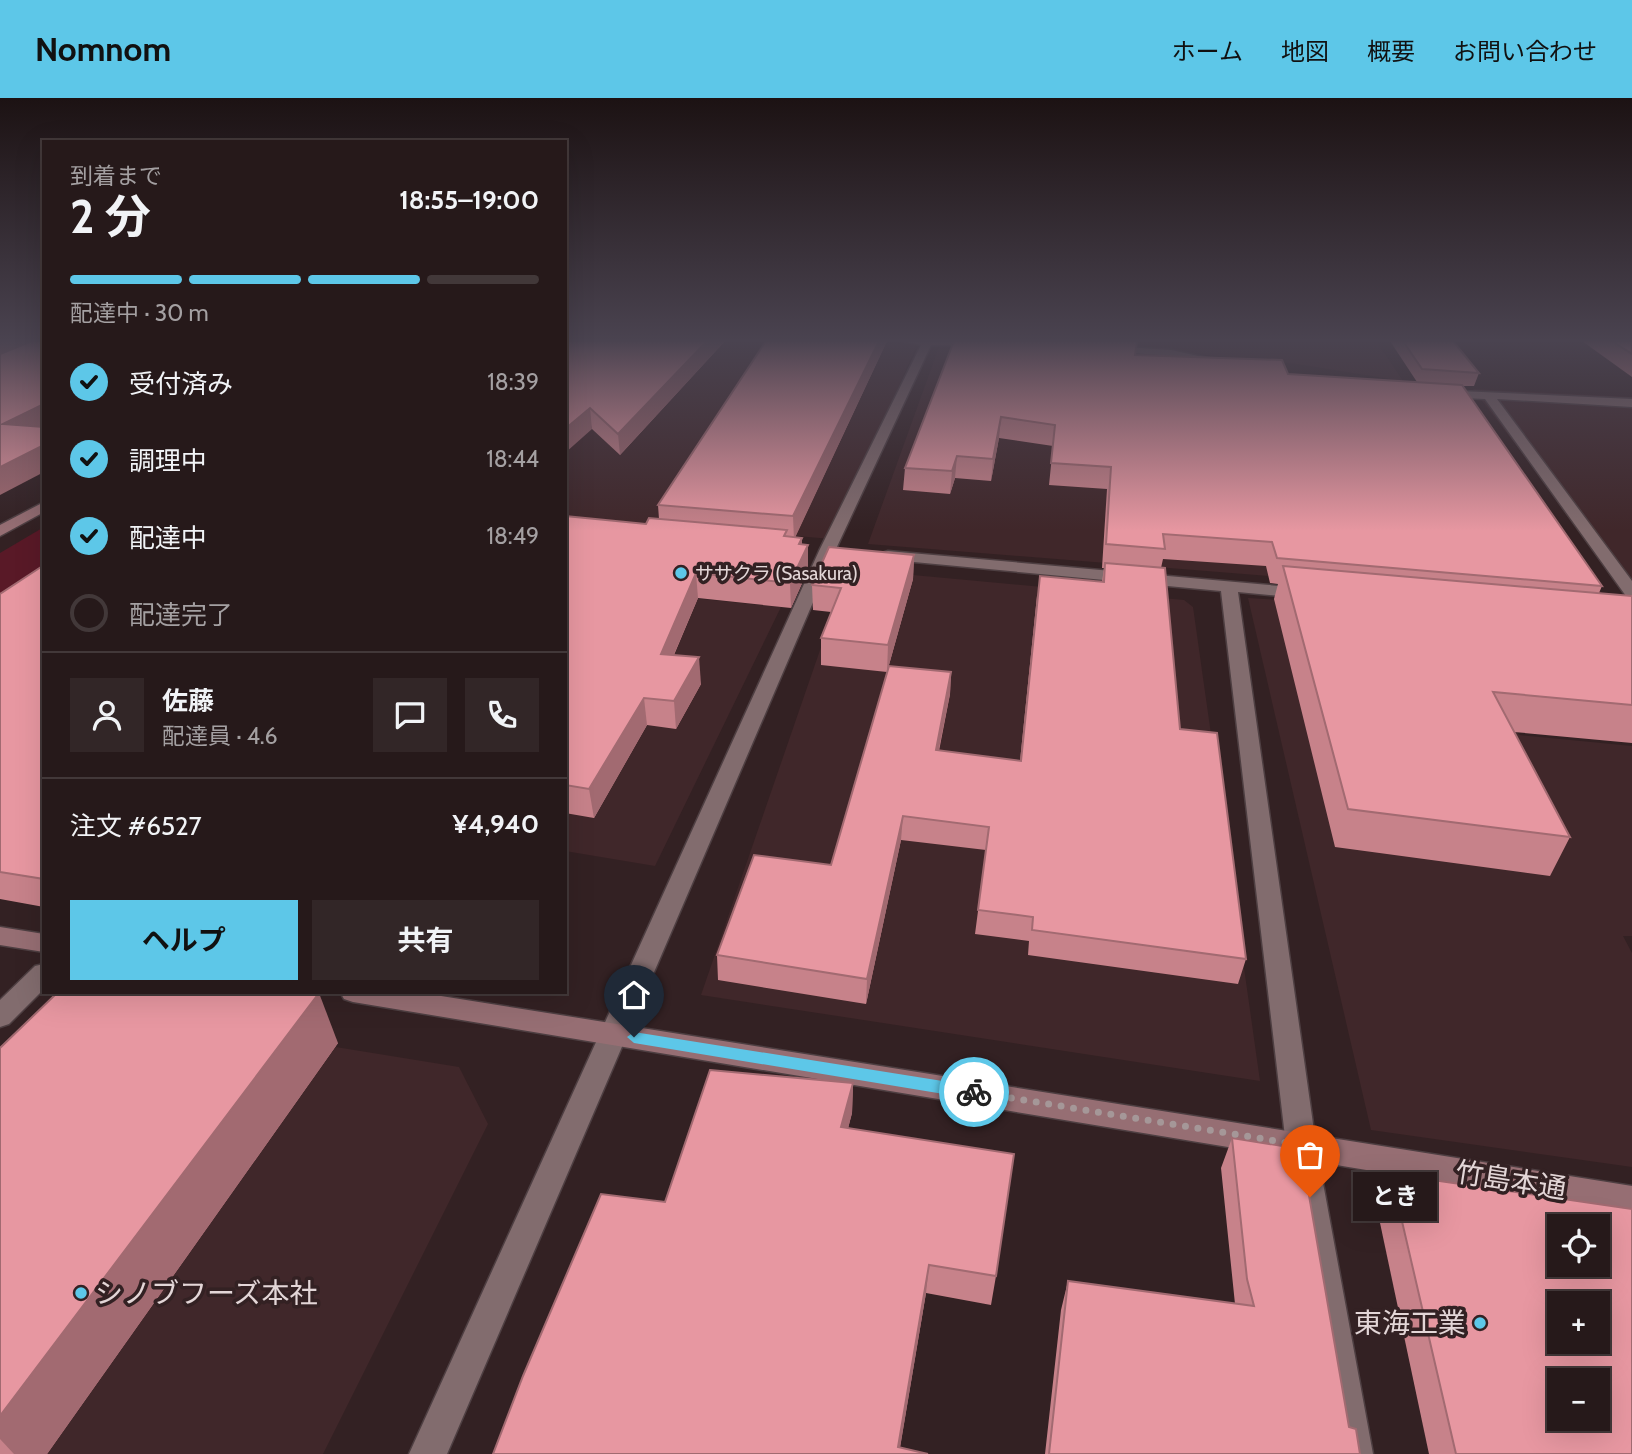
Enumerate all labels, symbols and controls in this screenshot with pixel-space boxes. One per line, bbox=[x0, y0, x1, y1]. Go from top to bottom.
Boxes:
text: Nomnom bbox=[35, 29, 171, 69]
text: ホーム bbox=[1172, 37, 1243, 66]
text: 地図 bbox=[1281, 37, 1329, 66]
text: 概要 bbox=[1367, 37, 1415, 66]
text: お問い合わせ bbox=[1453, 37, 1597, 66]
text: 到着まで bbox=[70, 162, 162, 190]
text: 18:55–19:00 bbox=[399, 184, 539, 216]
text: 2 分 bbox=[70, 189, 151, 245]
text: 配達中 · 30 m bbox=[70, 299, 209, 327]
icon: check bbox=[70, 363, 108, 401]
text: 受付済み bbox=[129, 368, 233, 400]
text: 18:39 bbox=[487, 368, 539, 396]
icon: check bbox=[70, 440, 108, 478]
text: 調理中 bbox=[129, 445, 207, 477]
text: 18:44 bbox=[486, 445, 539, 473]
icon: check bbox=[70, 517, 108, 555]
text: 配達中 bbox=[129, 522, 207, 554]
text: 18:49 bbox=[486, 522, 539, 550]
place label: ササクラ (Sasakura) bbox=[695, 562, 858, 585]
marker: ササクラ (Sasakura) bbox=[673, 565, 689, 581]
text: 配達完了 bbox=[129, 599, 233, 631]
button: person bbox=[70, 678, 144, 752]
button: chat bbox=[373, 678, 447, 752]
button: phone bbox=[465, 678, 539, 752]
text: 佐藤 bbox=[162, 685, 214, 717]
text: 配達員 · 4.6 bbox=[162, 722, 278, 750]
text: ¥4,940 bbox=[452, 808, 539, 840]
text: 注文 #6527 bbox=[70, 810, 202, 842]
button: ヘルプ bbox=[70, 900, 298, 980]
button: 共有 bbox=[312, 900, 539, 980]
pin bbox=[604, 965, 664, 1037]
icon: home bbox=[615, 976, 653, 1014]
courier bbox=[939, 1057, 1009, 1127]
icon: bike bbox=[955, 1073, 993, 1111]
pin bbox=[1280, 1125, 1340, 1197]
icon: bag bbox=[1291, 1136, 1329, 1174]
street label: 竹島本通 bbox=[1453, 1154, 1569, 1206]
callout: とき bbox=[1352, 1172, 1436, 1222]
text: とき bbox=[1372, 1182, 1418, 1210]
map controls bbox=[1547, 1214, 1610, 1431]
button: locate bbox=[1547, 1214, 1610, 1277]
place label: シノブフーズ本社 bbox=[95, 1276, 318, 1310]
marker: シノブフーズ本社 bbox=[73, 1285, 89, 1301]
button: + bbox=[1547, 1291, 1610, 1354]
place label: 東海工業 bbox=[1354, 1306, 1466, 1340]
marker: 東海工業 bbox=[1472, 1315, 1488, 1331]
button: − bbox=[1547, 1368, 1610, 1431]

